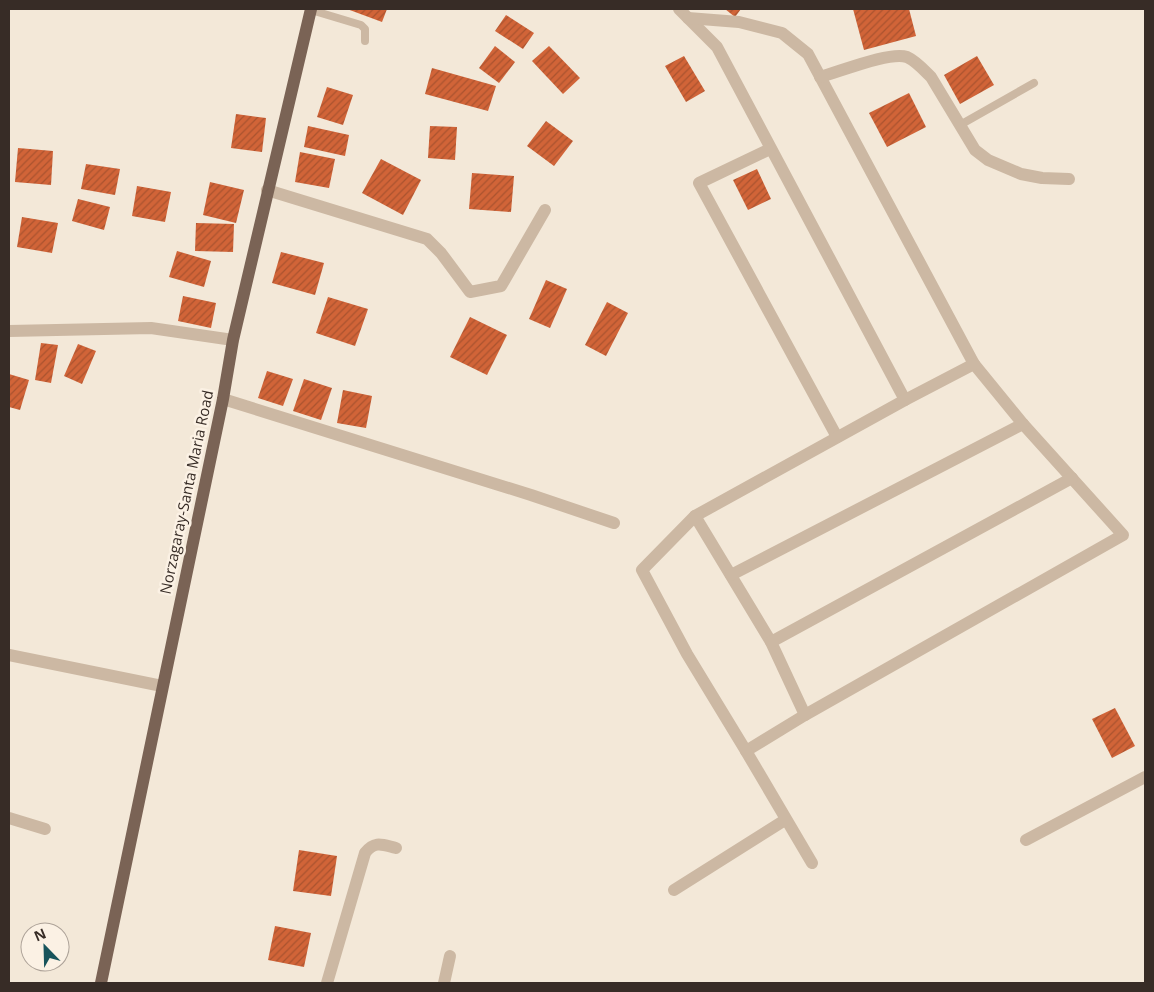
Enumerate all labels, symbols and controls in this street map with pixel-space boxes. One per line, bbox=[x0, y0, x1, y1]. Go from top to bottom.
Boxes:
street label: Norzagaray-Santa Maria Road bbox=[155, 388, 217, 596]
north arrow bbox=[20, 922, 70, 972]
text: N bbox=[31, 924, 49, 946]

